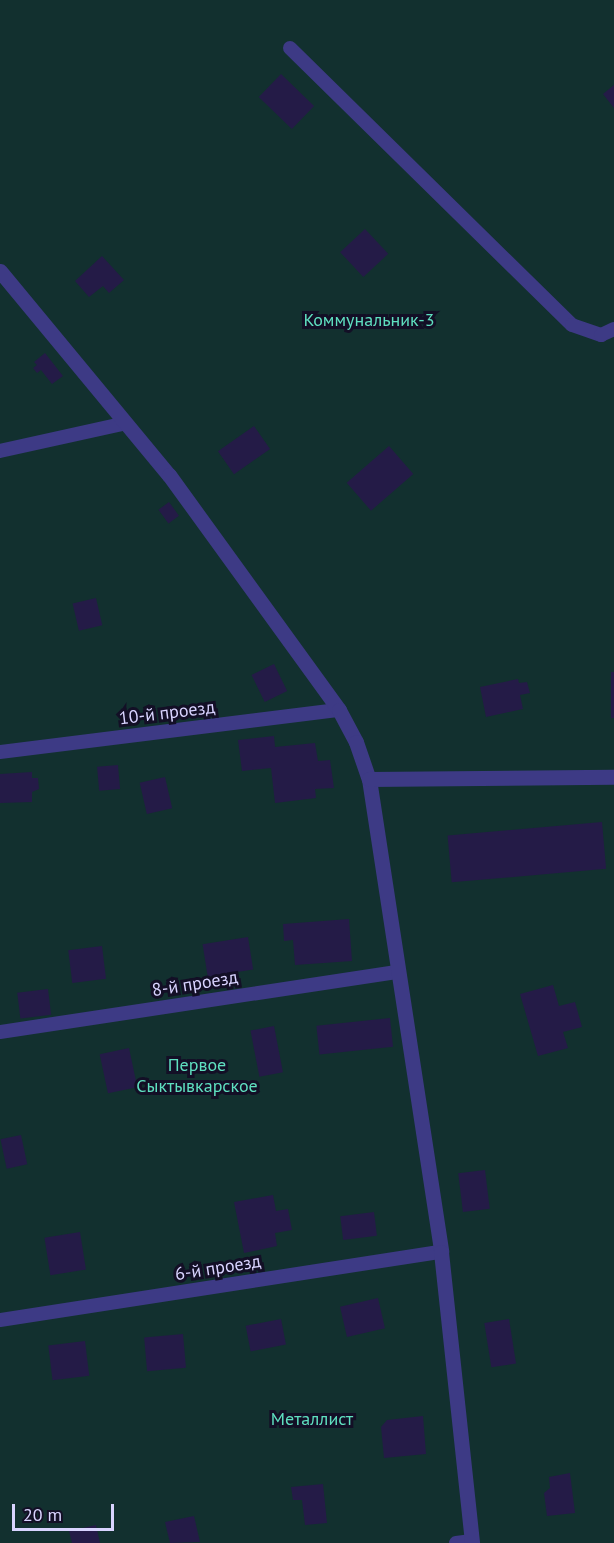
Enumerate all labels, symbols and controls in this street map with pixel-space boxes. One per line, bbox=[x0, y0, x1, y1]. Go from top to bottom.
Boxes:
park label: Коммунальник-3 bbox=[303, 309, 435, 331]
street label: 10-й проезд bbox=[118, 696, 216, 730]
street label: 8-й проезд bbox=[150, 967, 240, 1001]
park label: Первое Сыктывкарское bbox=[136, 1055, 258, 1098]
street label: 6-й проезд bbox=[173, 1251, 263, 1285]
park label: Металлист bbox=[271, 1408, 353, 1430]
scale bar bbox=[15, 1492, 117, 1530]
text: 20 m bbox=[23, 1503, 62, 1526]

